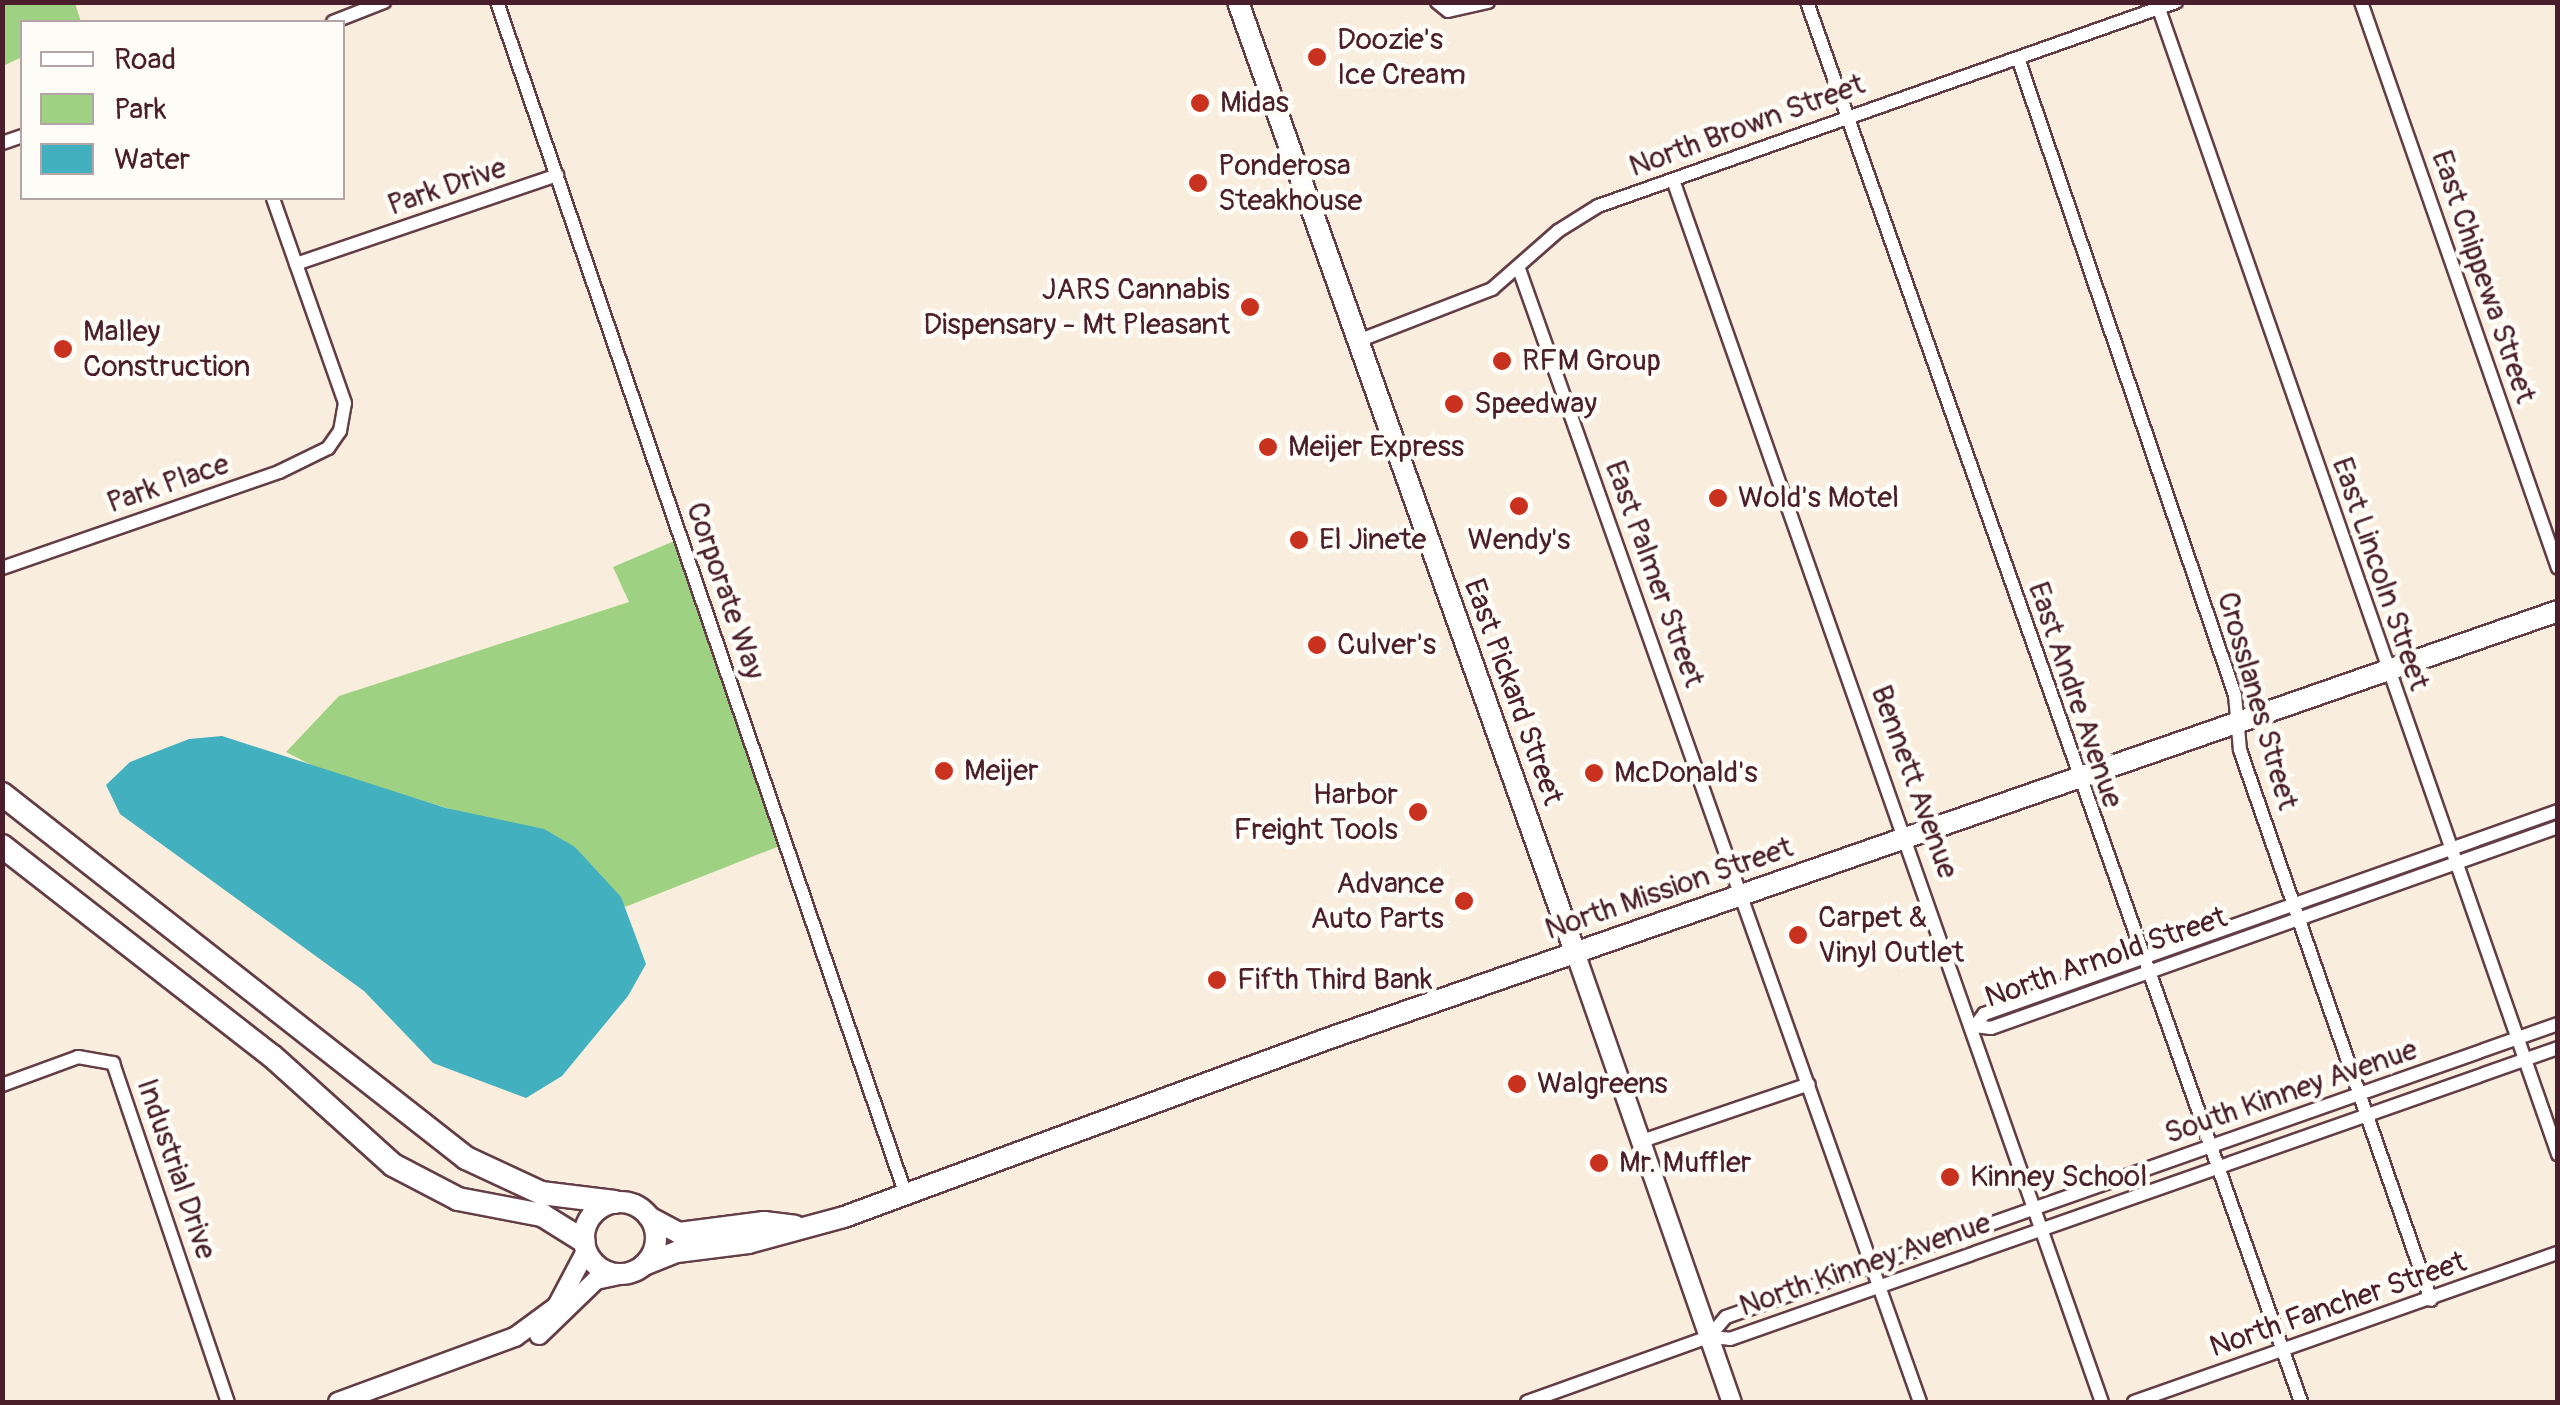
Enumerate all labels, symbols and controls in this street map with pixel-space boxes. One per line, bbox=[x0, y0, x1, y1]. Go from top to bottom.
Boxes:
legend bbox=[20, 20, 345, 200]
place label: Doozie's Ice Cream bbox=[1337, 22, 1466, 92]
text: Road bbox=[114, 41, 176, 78]
marker: Doozie's Ice Cream bbox=[1306, 46, 1328, 68]
street label: North Brown Street bbox=[1624, 67, 1870, 185]
place label: Midas bbox=[1220, 85, 1289, 121]
text: Park bbox=[114, 91, 167, 128]
marker: Midas bbox=[1189, 92, 1211, 114]
text: Water bbox=[114, 141, 190, 178]
street label: East Chippewa Street bbox=[2423, 146, 2543, 408]
place label: Ponderosa Steakhouse bbox=[1218, 148, 1362, 218]
street label: Park Drive bbox=[383, 150, 511, 224]
marker: Ponderosa Steakhouse bbox=[1187, 172, 1209, 194]
place label: JARS Cannabis Dispensary - Mt Pleasant bbox=[923, 272, 1230, 342]
marker: JARS Cannabis Dispensary - Mt Pleasant bbox=[1239, 296, 1261, 318]
place label: Malley Construction bbox=[83, 314, 250, 384]
marker: Malley Construction bbox=[52, 338, 74, 360]
place label: RFM Group bbox=[1522, 343, 1661, 379]
marker: RFM Group bbox=[1491, 350, 1513, 372]
place label: Speedway bbox=[1474, 386, 1597, 422]
marker: Speedway bbox=[1443, 393, 1465, 415]
place label: Meijer Express bbox=[1288, 429, 1464, 465]
marker: Meijer Express bbox=[1257, 436, 1279, 458]
street label: Park Place bbox=[102, 446, 234, 522]
street label: East Lincoln Street bbox=[2323, 453, 2437, 695]
street label: East Palmer Street bbox=[1596, 456, 1712, 692]
place label: Wold's Motel bbox=[1738, 480, 1899, 516]
marker: Wold's Motel bbox=[1707, 487, 1729, 509]
marker: Wendy's bbox=[1508, 495, 1530, 517]
street label: Corporate Way bbox=[678, 498, 772, 684]
place label: El Jinete bbox=[1319, 522, 1426, 558]
place label: Wendy's bbox=[1468, 522, 1570, 558]
marker: El Jinete bbox=[1288, 529, 1310, 551]
street label: East Pickard Street bbox=[1455, 574, 1571, 810]
street label: East Andre Avenue bbox=[2020, 577, 2130, 813]
street label: Crosslanes Street bbox=[2209, 588, 2305, 814]
place label: Culver's bbox=[1337, 627, 1436, 663]
marker: Culver's bbox=[1306, 634, 1328, 656]
street label: Bennett Avenue bbox=[1862, 681, 1966, 883]
place label: Meijer bbox=[964, 753, 1039, 789]
place label: McDonald's bbox=[1614, 755, 1758, 791]
marker: Meijer bbox=[933, 760, 955, 782]
marker: McDonald's bbox=[1583, 762, 1605, 784]
place label: Harbor Freight Tools bbox=[1234, 777, 1398, 848]
marker: Harbor Freight Tools bbox=[1407, 801, 1429, 823]
street label: North Mission Street bbox=[1540, 830, 1798, 948]
place label: Advance Auto Parts bbox=[1310, 866, 1444, 936]
marker: Advance Auto Parts bbox=[1453, 890, 1475, 912]
place label: Carpet & Vinyl Outlet bbox=[1818, 900, 1964, 970]
street label: North Arnold Street bbox=[1980, 900, 2232, 1016]
marker: Carpet & Vinyl Outlet bbox=[1787, 924, 1809, 946]
place label: Fifth Third Bank bbox=[1237, 962, 1432, 998]
marker: Fifth Third Bank bbox=[1206, 969, 1228, 991]
street label: South Kinney Avenue bbox=[2160, 1032, 2422, 1152]
place label: Walgreens bbox=[1537, 1066, 1668, 1102]
marker: Walgreens bbox=[1506, 1073, 1528, 1095]
street label: Industrial Drive bbox=[128, 1074, 224, 1264]
place label: Mr. Muffler bbox=[1619, 1145, 1752, 1181]
marker: Mr. Muffler bbox=[1588, 1152, 1610, 1174]
place label: Kinney School bbox=[1970, 1159, 2147, 1195]
marker: Kinney School bbox=[1939, 1166, 1961, 1188]
street label: North Kinney Avenue bbox=[1735, 1205, 1995, 1325]
street label: North Fancher Street bbox=[2205, 1244, 2471, 1366]

